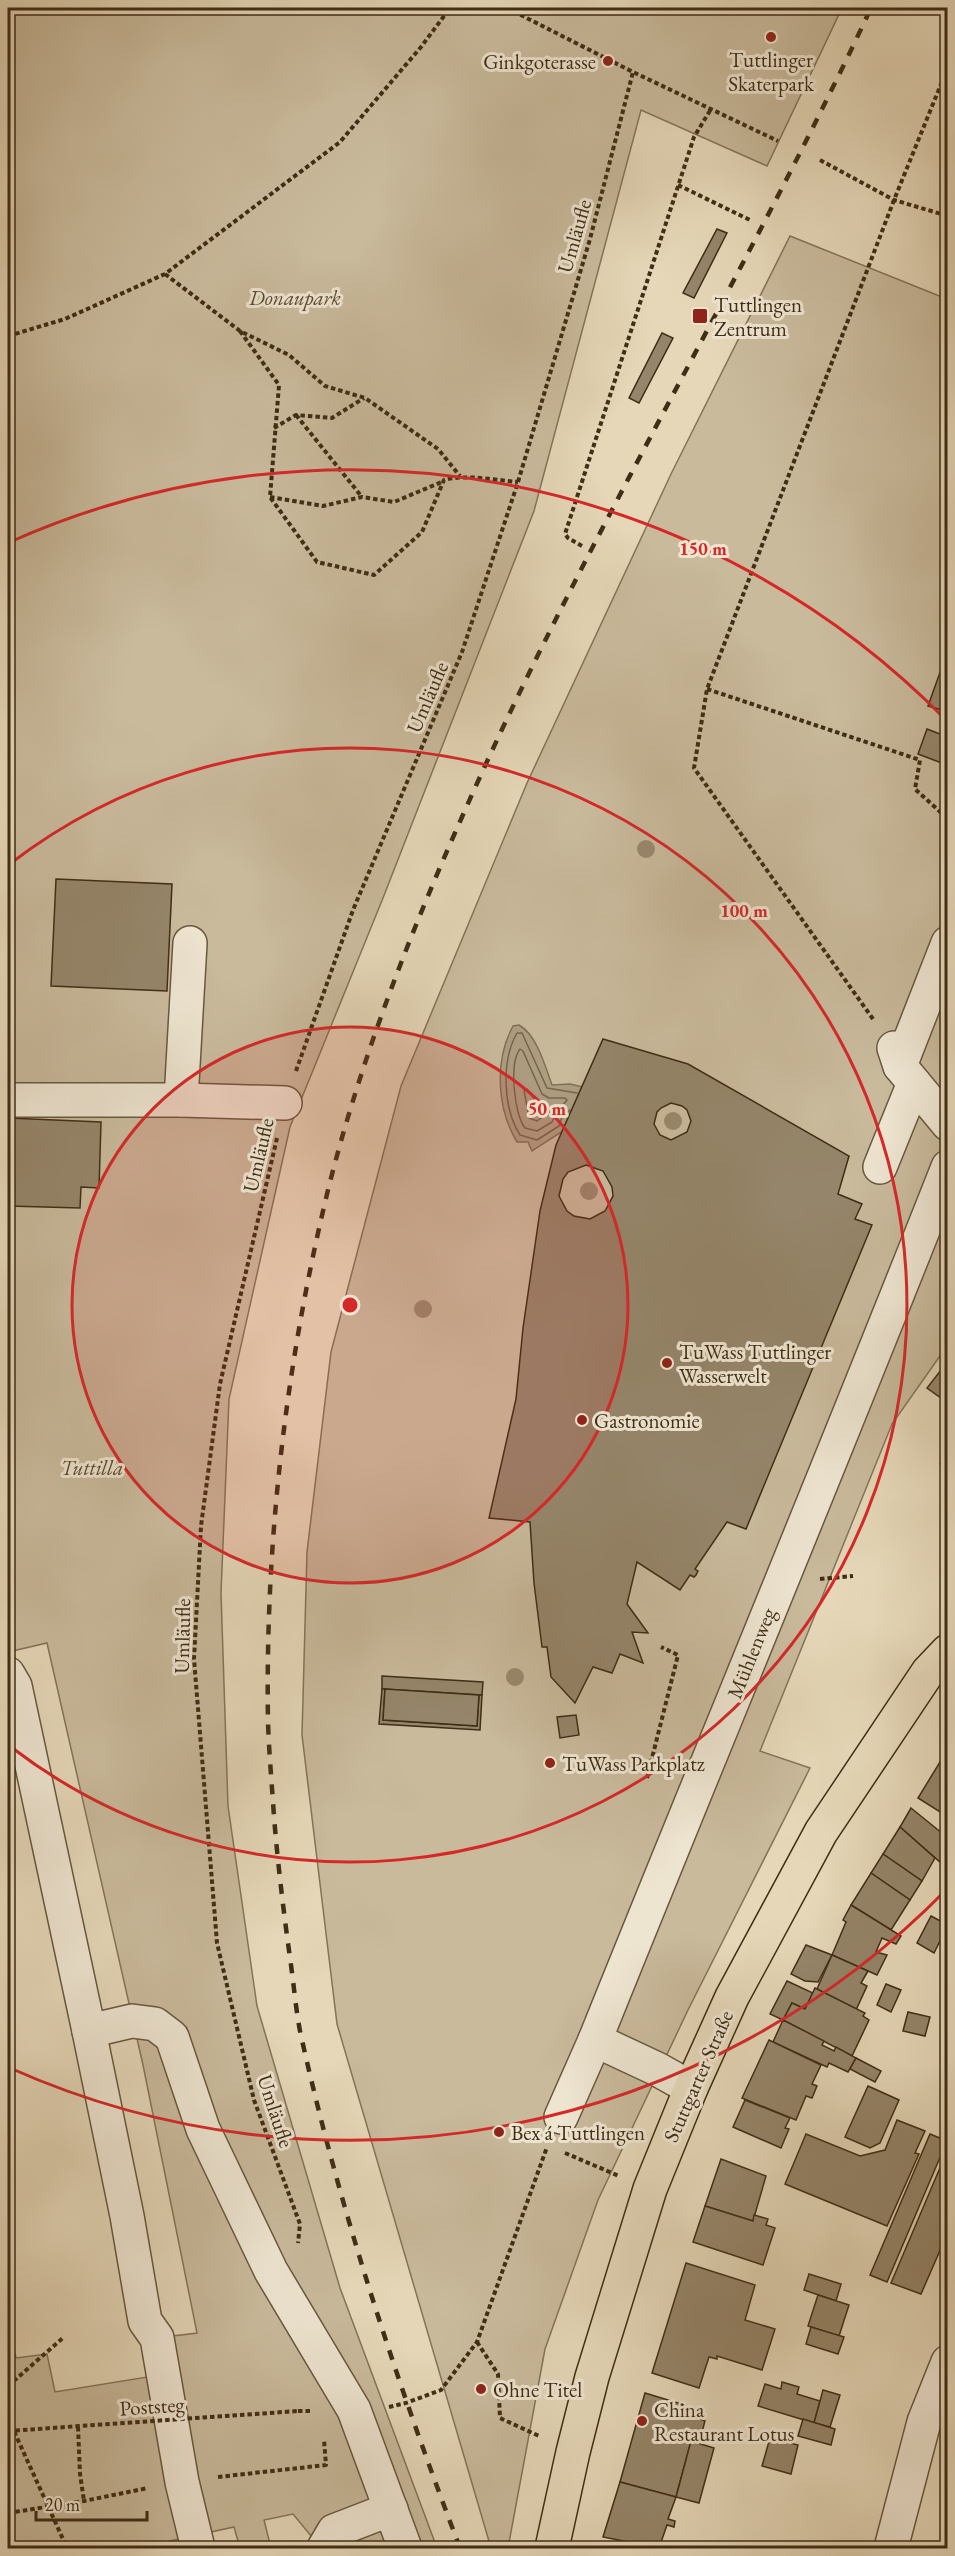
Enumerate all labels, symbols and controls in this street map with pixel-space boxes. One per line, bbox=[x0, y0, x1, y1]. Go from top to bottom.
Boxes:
marker: Tuttlinger Skaterpark bbox=[764, 30, 778, 44]
place label: Tuttlinger Skaterpark bbox=[728, 46, 815, 97]
place label: Ginkgoterasse bbox=[483, 48, 596, 75]
marker: Ginkgoterasse bbox=[601, 54, 615, 68]
street label: Umläufle bbox=[551, 196, 597, 276]
park label: Donaupark bbox=[248, 284, 341, 311]
place label: Tuttlingen Zentrum bbox=[714, 291, 802, 342]
marker: Tuttlingen Zentrum bbox=[691, 307, 709, 325]
text: 150 m bbox=[679, 537, 727, 560]
street label: Umläufle bbox=[400, 657, 454, 737]
text: 100 m bbox=[720, 899, 768, 922]
text: 50 m bbox=[528, 1097, 566, 1120]
street label: Umläufle bbox=[236, 1115, 280, 1195]
centre of rings bbox=[340, 1295, 360, 1315]
place label: TuWass Tuttlinger Wasserwelt bbox=[679, 1338, 831, 1389]
marker: TuWass Tuttlinger Wasserwelt bbox=[660, 1356, 674, 1370]
place label: Gastronomie bbox=[594, 1407, 700, 1434]
marker: Gastronomie bbox=[575, 1413, 589, 1427]
park label: Tuttilla bbox=[61, 1454, 123, 1481]
street label: Umläufle bbox=[168, 1598, 196, 1674]
street label: Mühlenweg bbox=[721, 1603, 782, 1702]
place label: TuWass Parkplatz bbox=[562, 1750, 705, 1777]
marker: TuWass Parkplatz bbox=[543, 1756, 557, 1770]
street label: Stuttgarter Straße bbox=[657, 2006, 739, 2146]
street label: Umläufle bbox=[252, 2071, 300, 2151]
place label: Bex á Tuttlingen bbox=[511, 2119, 645, 2146]
marker: Bex á Tuttlingen bbox=[492, 2125, 506, 2139]
place label: Ohne Titel bbox=[493, 2376, 582, 2403]
marker: Ohne Titel bbox=[474, 2382, 488, 2396]
street label: Poststeg bbox=[119, 2390, 186, 2422]
place label: China Restaurant Lotus bbox=[654, 2396, 795, 2447]
marker: China Restaurant Lotus bbox=[635, 2414, 649, 2428]
scale bar bbox=[36, 2484, 147, 2522]
text: 20 m bbox=[45, 2493, 80, 2516]

